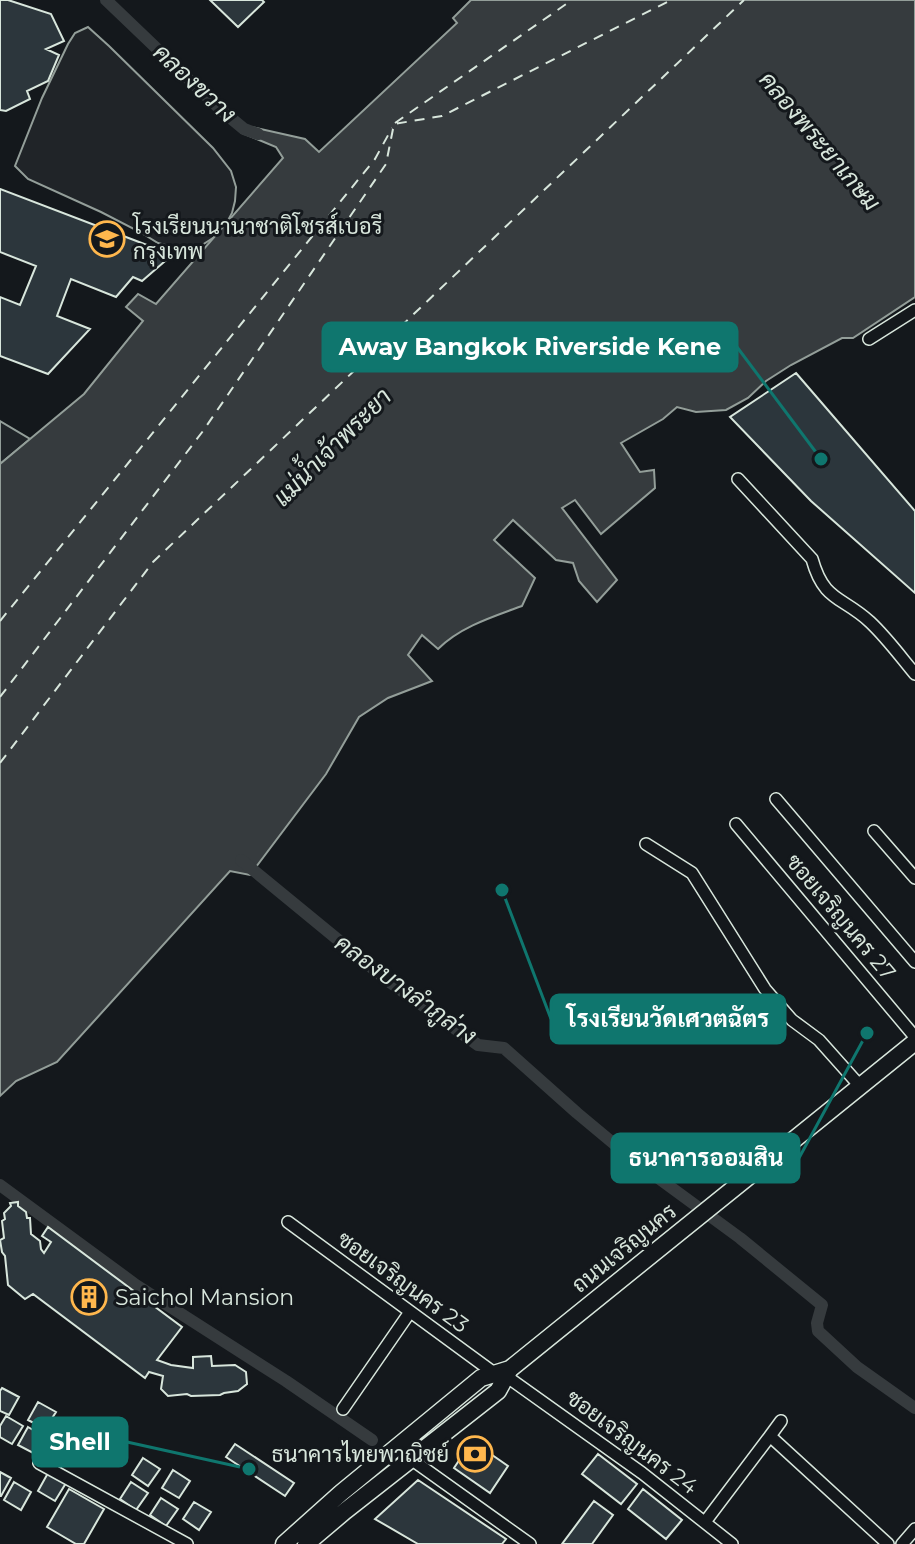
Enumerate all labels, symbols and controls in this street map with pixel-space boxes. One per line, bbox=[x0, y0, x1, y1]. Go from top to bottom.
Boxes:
water label: คลองขวาง bbox=[148, 37, 242, 129]
water label: คลองพระยาเกษม bbox=[753, 66, 887, 217]
place label: โรงเรียนนานาชาติโชรส์เบอรี กรุงเทพ bbox=[132, 212, 382, 267]
school or university icon: โรงเรียนนานาชาติโชรส์เบอรี กรุงเทพ bbox=[88, 220, 126, 258]
callout: Away Bangkok Riverside Kene bbox=[323, 323, 737, 371]
text: Away Bangkok Riverside Kene bbox=[338, 332, 721, 361]
water label: แม่น้ำเจ้าพระยา bbox=[263, 378, 397, 512]
street label: ซอยเจริญนคร 27 bbox=[780, 849, 902, 986]
water label: คลองบางลำภูล่าง bbox=[328, 928, 483, 1053]
callout: โรงเรียนวัดเศวตฉัตร bbox=[551, 995, 785, 1043]
text: โรงเรียนวัดเศวตฉัตร bbox=[565, 1003, 769, 1033]
callout: ธนาคารออมสิน bbox=[612, 1134, 799, 1182]
text: ธนาคารออมสิน bbox=[629, 1143, 784, 1172]
street label: ถนนเจริญนคร bbox=[566, 1198, 682, 1298]
street label: ซอยเจริญนคร 23 bbox=[332, 1225, 474, 1339]
building icon: Saichol Mansion bbox=[70, 1278, 108, 1316]
place label: Saichol Mansion bbox=[115, 1284, 294, 1311]
street label: ซอยเจริญนคร 24 bbox=[561, 1384, 703, 1500]
callout: Shell bbox=[33, 1418, 127, 1466]
text: Shell bbox=[49, 1427, 111, 1456]
bank icon: ธนาคารไทยพาณิชย์ bbox=[456, 1435, 494, 1473]
place label: ธนาคารไทยพาณิชย์ bbox=[271, 1440, 449, 1468]

